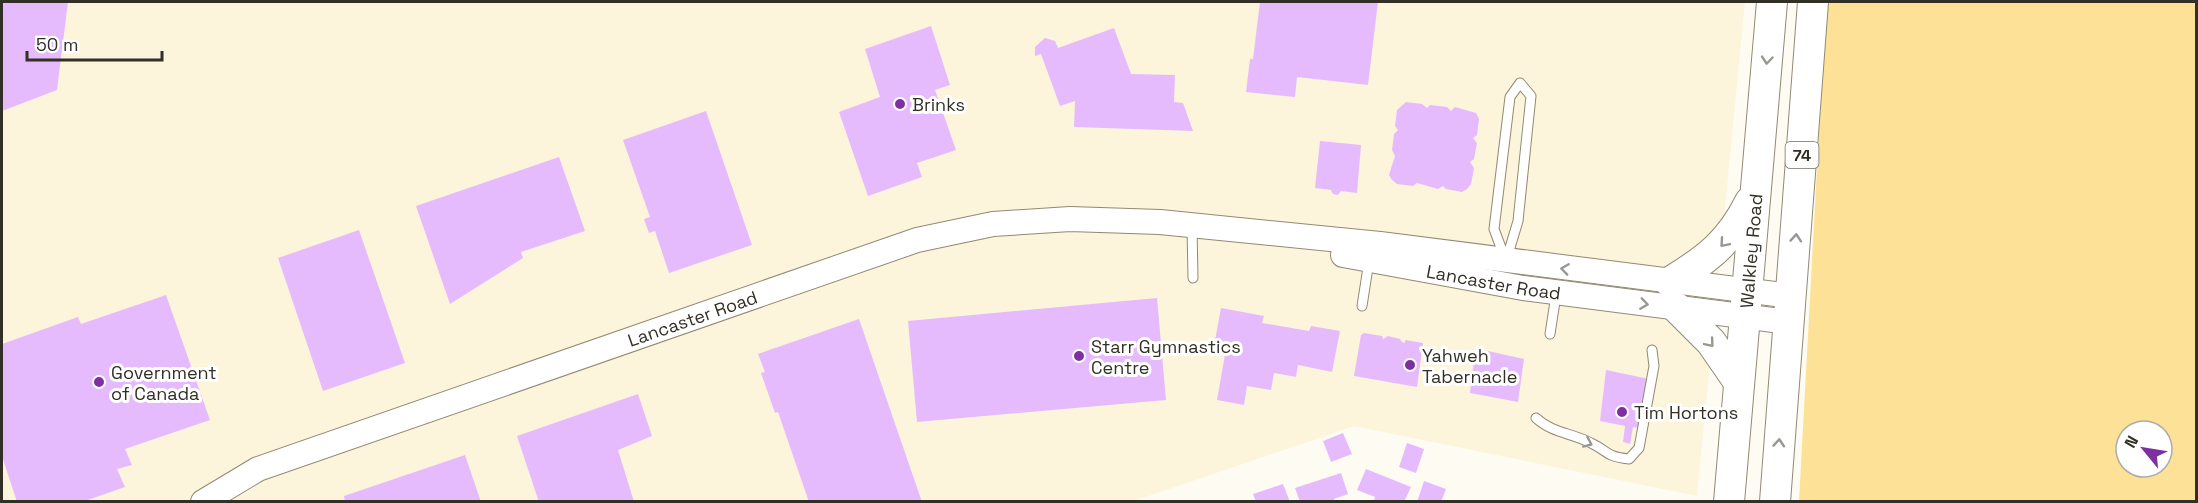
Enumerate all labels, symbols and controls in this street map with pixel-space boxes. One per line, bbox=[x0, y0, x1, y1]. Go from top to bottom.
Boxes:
scale bar bbox=[27, 24, 162, 62]
text: 50 m bbox=[36, 33, 78, 56]
one-way arrow bbox=[1761, 55, 1774, 64]
place label: Brinks bbox=[912, 93, 965, 116]
marker: Brinks bbox=[893, 97, 907, 111]
road number: 74 bbox=[1786, 142, 1818, 168]
street label: Walkley Road bbox=[1734, 193, 1767, 309]
one-way arrow bbox=[1789, 233, 1802, 242]
one-way arrow bbox=[1720, 236, 1731, 247]
street label: Lancaster Road bbox=[1425, 259, 1562, 304]
one-way arrow bbox=[1560, 264, 1569, 276]
street label: Lancaster Road bbox=[624, 285, 760, 351]
one-way arrow bbox=[1639, 297, 1648, 309]
place label: Starr Gymnastics Centre bbox=[1091, 335, 1241, 379]
one-way arrow bbox=[1703, 336, 1714, 347]
place label: Yahweh Tabernacle bbox=[1422, 344, 1517, 388]
marker: Starr Gymnastics Centre bbox=[1072, 349, 1086, 363]
marker: Yahweh Tabernacle bbox=[1403, 358, 1417, 372]
place label: Government of Canada bbox=[111, 361, 217, 405]
marker: Government of Canada bbox=[92, 375, 106, 389]
place label: Tim Hortons bbox=[1634, 401, 1738, 424]
marker: Tim Hortons bbox=[1615, 405, 1629, 419]
north arrow bbox=[2114, 419, 2174, 479]
text: N bbox=[2120, 432, 2143, 452]
one-way arrow bbox=[1582, 436, 1593, 448]
one-way arrow bbox=[1773, 439, 1786, 448]

